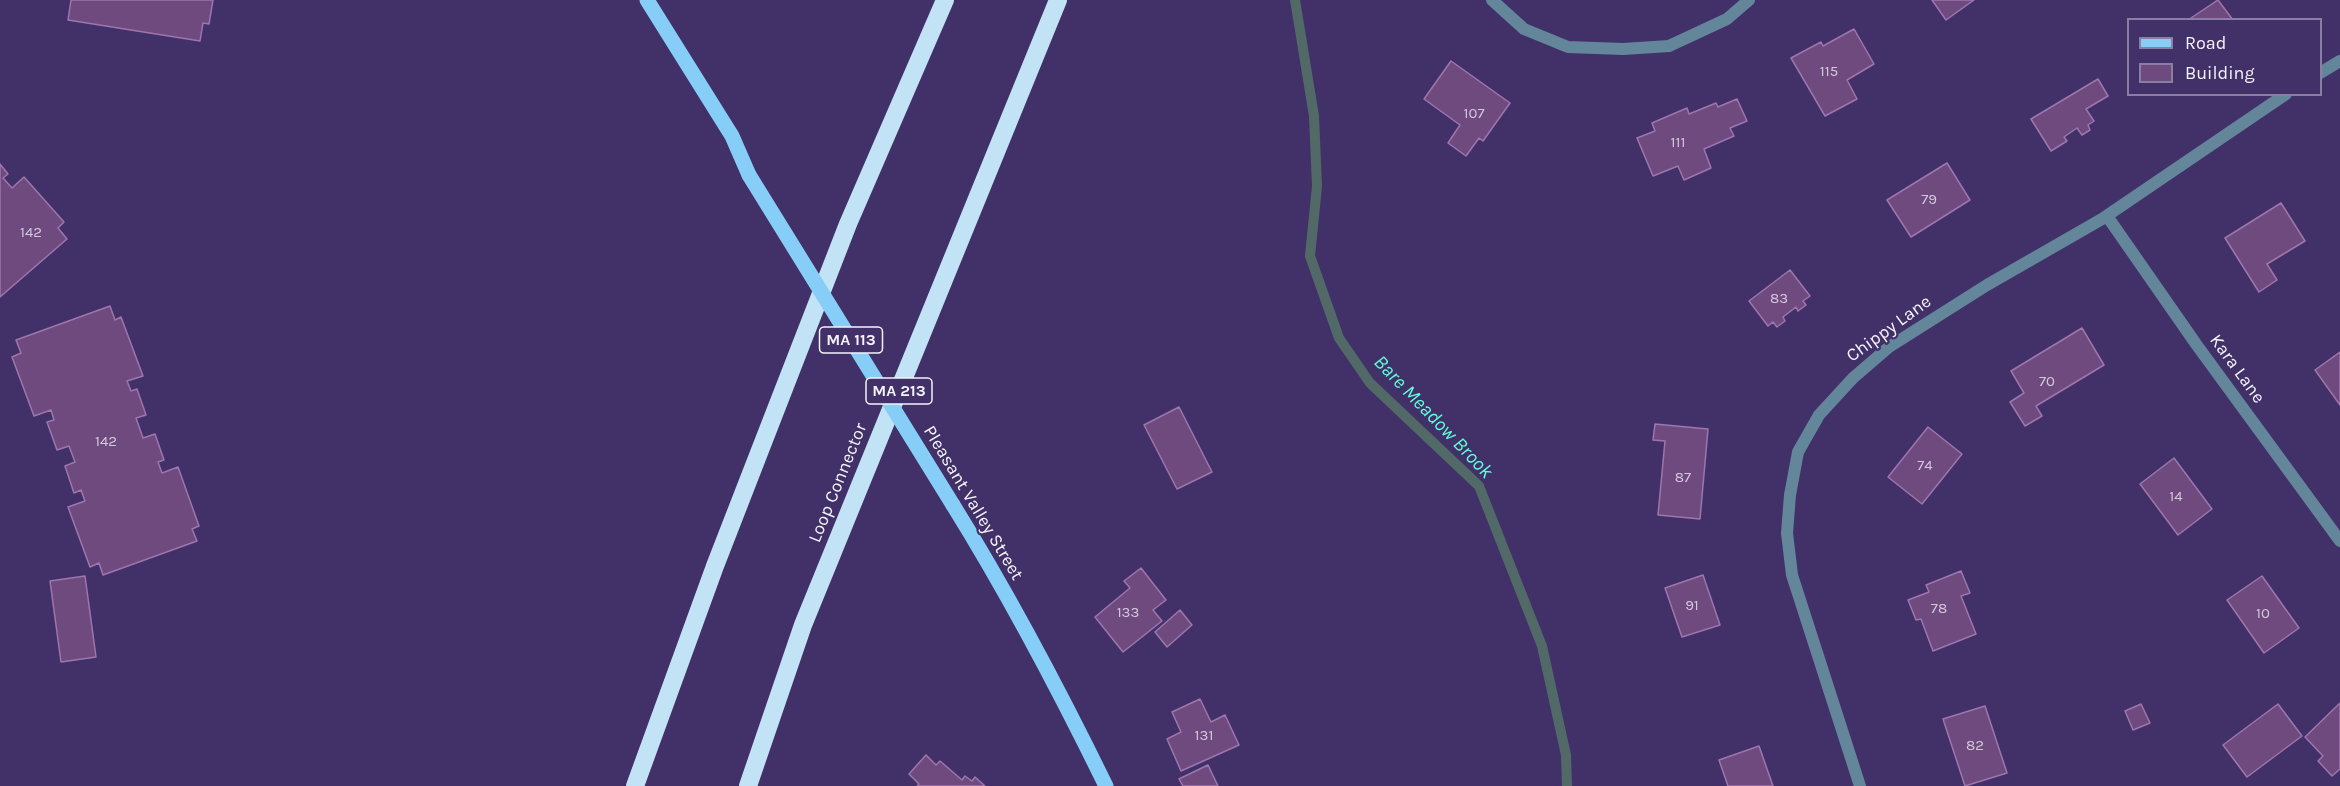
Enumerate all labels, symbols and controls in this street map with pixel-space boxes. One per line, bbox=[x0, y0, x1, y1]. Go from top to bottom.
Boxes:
legend bbox=[2127, 18, 2322, 96]
text: Road bbox=[2185, 32, 2226, 54]
text: Building bbox=[2185, 62, 2255, 84]
house number: 115 bbox=[1820, 63, 1838, 81]
house number: 107 bbox=[1464, 105, 1484, 123]
house number: 111 bbox=[1671, 134, 1685, 152]
house number: 79 bbox=[1921, 191, 1937, 209]
house number: 142 bbox=[20, 224, 42, 242]
house number: 83 bbox=[1770, 290, 1788, 308]
street label: Chippy Lane bbox=[1842, 291, 1936, 367]
road number: MA 113 bbox=[820, 327, 882, 353]
street label: Kara Lane bbox=[2205, 330, 2269, 408]
water label: Bare Meadow Brook bbox=[1368, 350, 1498, 484]
house number: 70 bbox=[2039, 373, 2055, 391]
road number: MA 213 bbox=[866, 378, 932, 404]
street label: Loop Connector bbox=[804, 420, 872, 546]
street label: Pleasant Valley Street bbox=[918, 422, 1028, 584]
house number: 142 bbox=[95, 433, 117, 451]
house number: 74 bbox=[1917, 457, 1933, 475]
house number: 87 bbox=[1675, 469, 1691, 487]
house number: 14 bbox=[2169, 488, 2183, 506]
house number: 91 bbox=[1685, 597, 1699, 615]
house number: 78 bbox=[1931, 600, 1947, 618]
house number: 133 bbox=[1117, 604, 1139, 622]
house number: 10 bbox=[2256, 605, 2270, 623]
house number: 131 bbox=[1195, 727, 1213, 745]
house number: 82 bbox=[1966, 737, 1984, 755]

